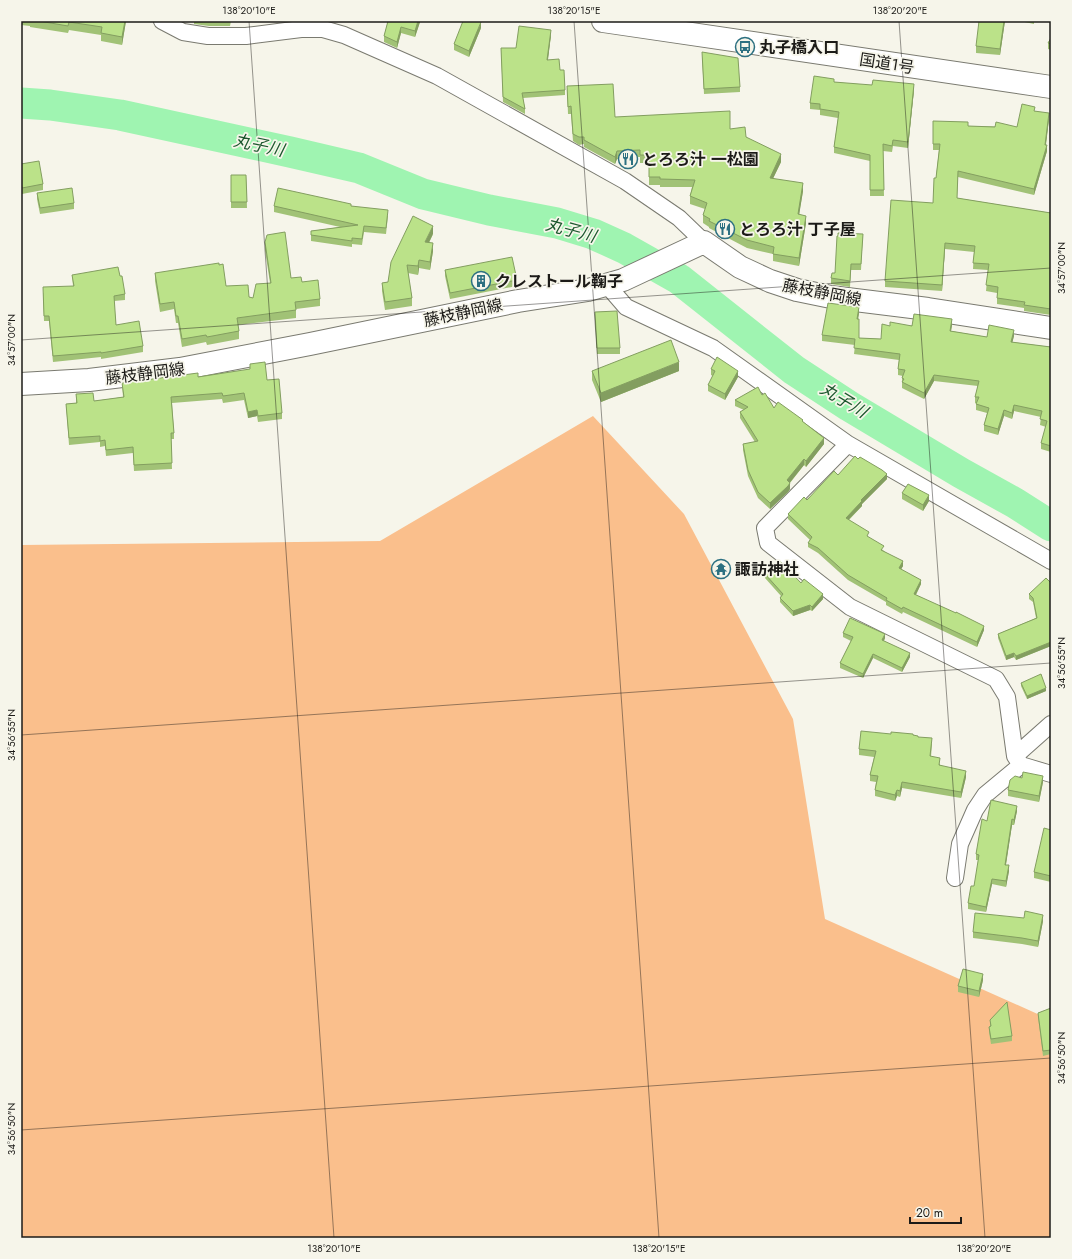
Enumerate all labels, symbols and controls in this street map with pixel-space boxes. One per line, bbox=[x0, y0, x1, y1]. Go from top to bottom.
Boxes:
text: 138°20'10"E bbox=[222, 3, 276, 18]
text: 138°20'15"E bbox=[547, 3, 601, 18]
text: 138°20'20"E bbox=[873, 3, 927, 18]
bus stop icon: 丸子橋入口 bbox=[734, 36, 756, 58]
place label: 丸子橋入口 bbox=[759, 36, 839, 59]
street label: 国道1号 bbox=[858, 48, 916, 79]
water label: 丸子川 bbox=[232, 128, 288, 162]
restaurant icon: とろろ汁 一松園 bbox=[617, 148, 639, 170]
place label: とろろ汁 一松園 bbox=[642, 148, 759, 171]
water label: 丸子川 bbox=[543, 212, 601, 249]
restaurant icon: とろろ汁 丁子屋 bbox=[714, 218, 736, 240]
place label: とろろ汁 丁子屋 bbox=[739, 218, 856, 241]
text: 34°57'00"N bbox=[1054, 242, 1069, 294]
building icon: クレストール鞠子 bbox=[470, 270, 492, 292]
place label: クレストール鞠子 bbox=[495, 270, 623, 293]
street label: 藤枝静岡線 bbox=[780, 274, 863, 311]
street label: 藤枝静岡線 bbox=[422, 293, 505, 332]
text: 34°57'00"N bbox=[4, 314, 19, 366]
street label: 藤枝静岡線 bbox=[104, 357, 186, 390]
water label: 丸子川 bbox=[816, 377, 874, 424]
temple icon: 諏訪神社 bbox=[710, 558, 732, 580]
place label: 諏訪神社 bbox=[735, 558, 799, 581]
text: 34°56'55"N bbox=[1054, 637, 1069, 689]
text: 34°56'55"N bbox=[4, 709, 19, 761]
text: 34°56'50"N bbox=[1054, 1032, 1069, 1084]
text: 34°56'50"N bbox=[4, 1103, 19, 1155]
scale bar bbox=[910, 1199, 961, 1225]
text: 20 m bbox=[916, 1204, 943, 1222]
text: 138°20'10"E bbox=[307, 1241, 361, 1256]
text: 138°20'15"E bbox=[632, 1241, 686, 1256]
text: 138°20'20"E bbox=[957, 1241, 1011, 1256]

